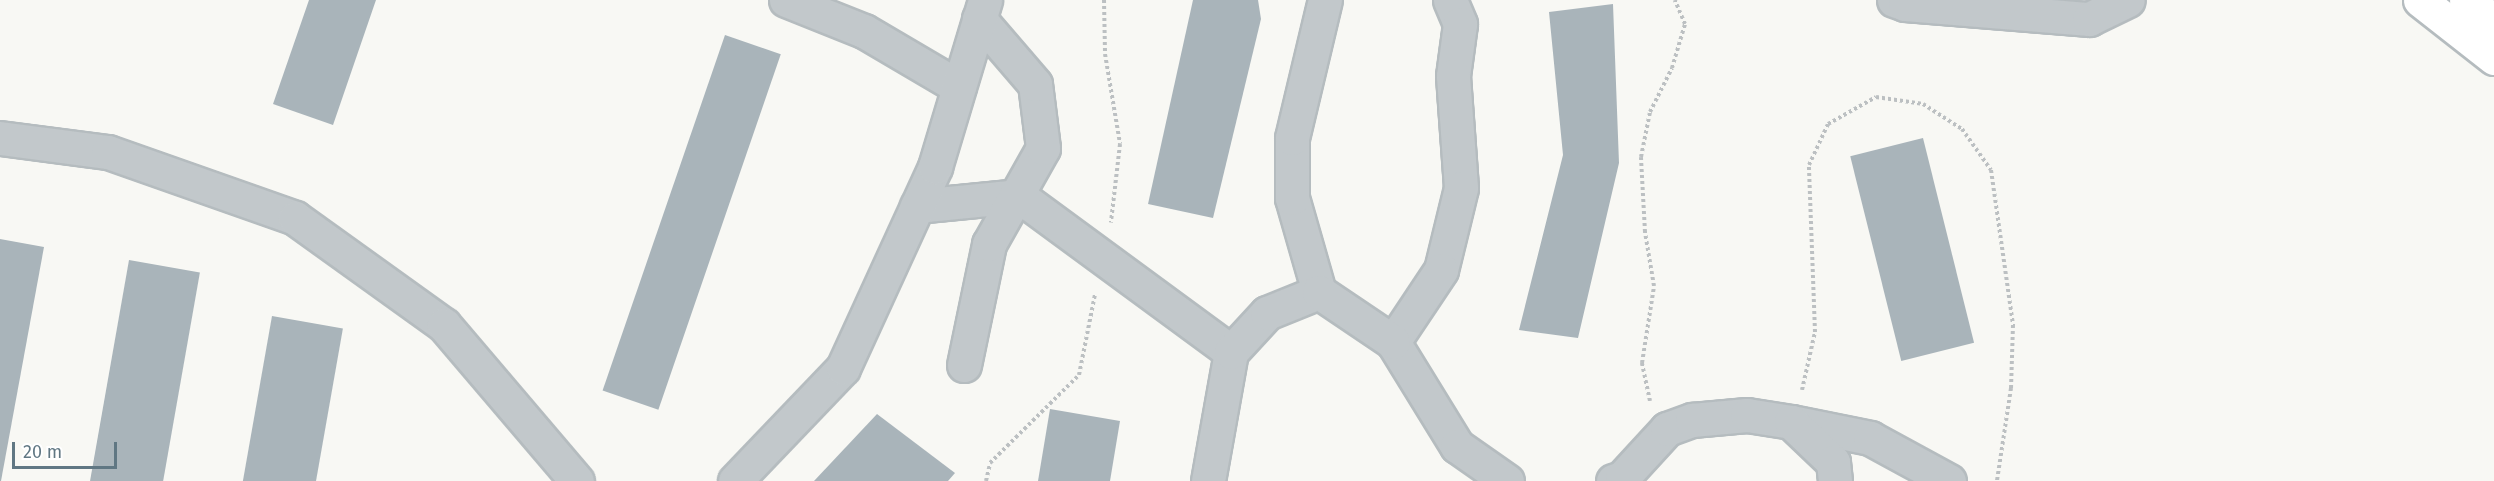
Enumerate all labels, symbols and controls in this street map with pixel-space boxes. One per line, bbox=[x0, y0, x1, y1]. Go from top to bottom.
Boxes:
scale bar bbox=[15, 430, 120, 468]
text: 20 m bbox=[23, 441, 62, 463]

